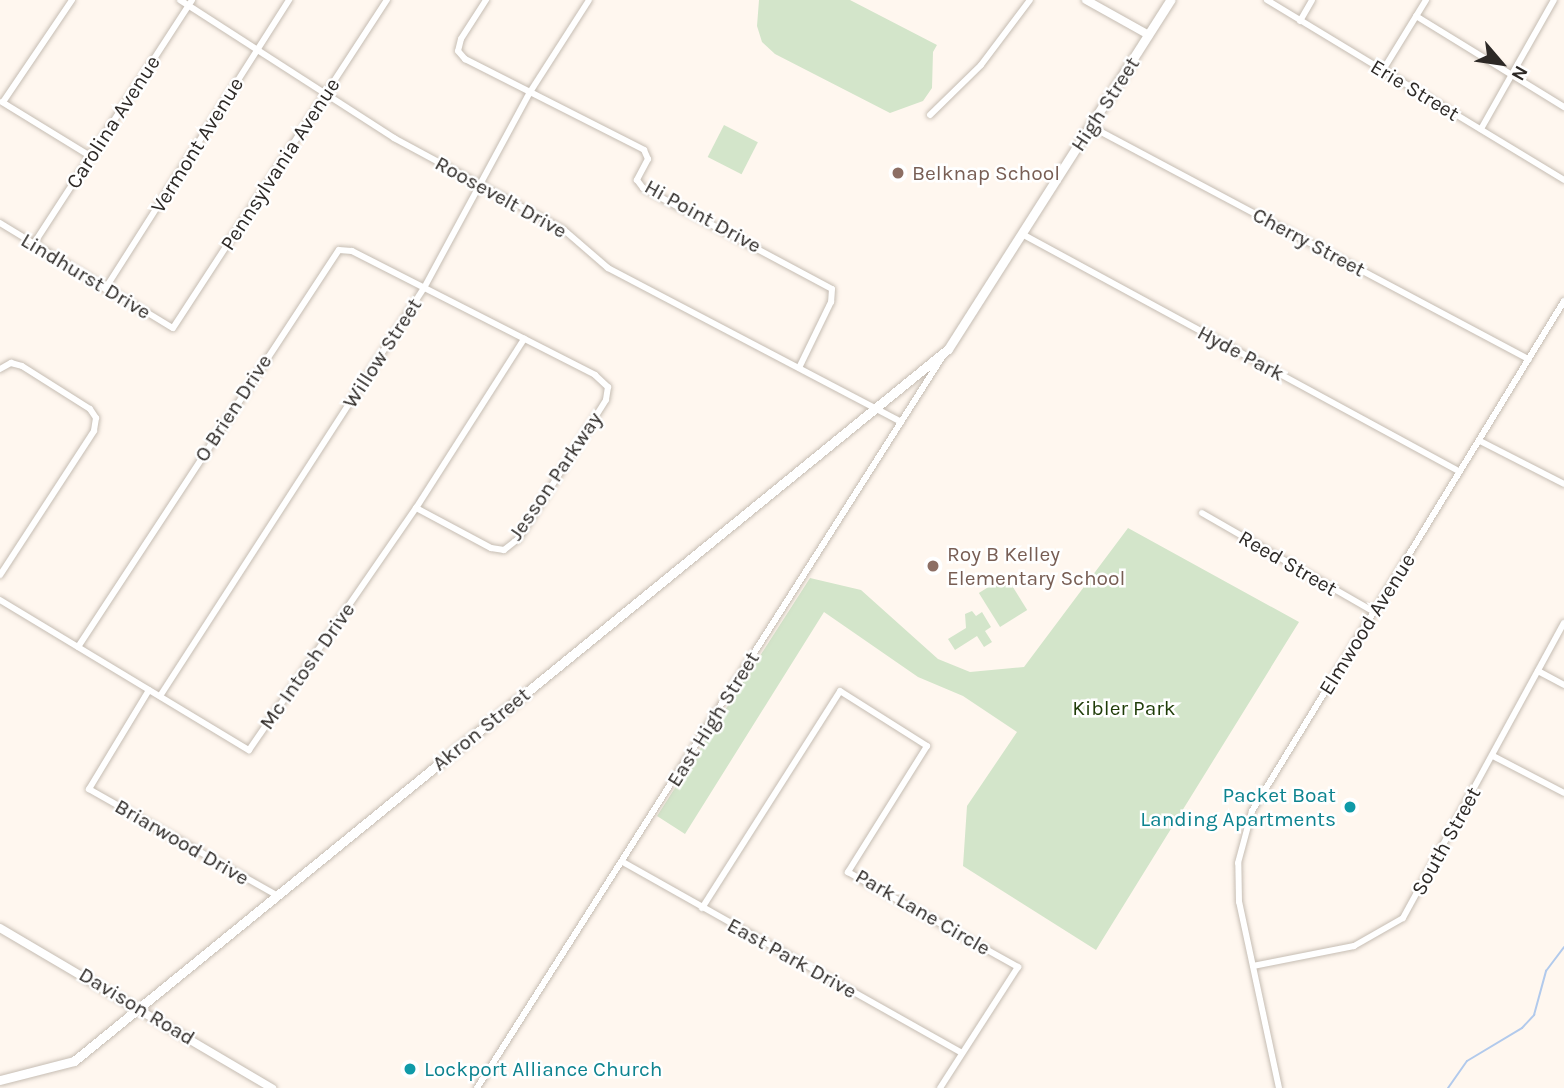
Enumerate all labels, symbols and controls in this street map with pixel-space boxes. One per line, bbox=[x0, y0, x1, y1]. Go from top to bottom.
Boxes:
north arrow bbox=[1466, 28, 1536, 98]
street label: Carolina Avenue bbox=[61, 51, 165, 193]
street label: High Street bbox=[1065, 52, 1145, 156]
street label: Erie Street bbox=[1366, 54, 1464, 126]
text: N bbox=[1506, 62, 1532, 84]
street label: Vermont Avenue bbox=[145, 72, 249, 218]
street label: Pennsylvania Avenue bbox=[215, 73, 345, 255]
street label: Roosevelt Drive bbox=[431, 150, 571, 244]
place label: Belknap School bbox=[912, 160, 1060, 186]
marker: Belknap School bbox=[890, 165, 906, 181]
street label: Hi Point Drive bbox=[640, 174, 766, 258]
street label: Cherry Street bbox=[1248, 202, 1370, 282]
street label: Lindhurst Drive bbox=[16, 227, 156, 325]
street label: Willow Street bbox=[337, 293, 427, 413]
street label: Hyde Park bbox=[1193, 320, 1289, 386]
street label: O Brien Drive bbox=[189, 350, 277, 466]
street label: Jesson Parkway bbox=[503, 407, 607, 545]
street label: Reed Street bbox=[1234, 525, 1342, 601]
place label: Roy B Kelley Elementary School bbox=[947, 541, 1125, 591]
street label: Elmwood Avenue bbox=[1313, 549, 1421, 699]
marker: Roy B Kelley Elementary School bbox=[925, 558, 941, 574]
street label: Mc Intosh Drive bbox=[254, 598, 360, 734]
street label: East High Street bbox=[661, 647, 765, 791]
street label: Akron Street bbox=[427, 682, 535, 776]
park label: Kibler Park bbox=[1072, 695, 1176, 721]
place label: Packet Boat Landing Apartments bbox=[1140, 782, 1336, 832]
street label: South Street bbox=[1406, 782, 1486, 900]
street label: Briarwood Drive bbox=[110, 793, 254, 891]
marker: Packet Boat Landing Apartments bbox=[1342, 799, 1358, 815]
street label: Park Lane Circle bbox=[851, 863, 995, 961]
street label: East Park Drive bbox=[723, 912, 861, 1004]
street label: Davison Road bbox=[74, 962, 200, 1050]
place label: Lockport Alliance Church bbox=[424, 1056, 662, 1082]
marker: Lockport Alliance Church bbox=[402, 1061, 418, 1077]

